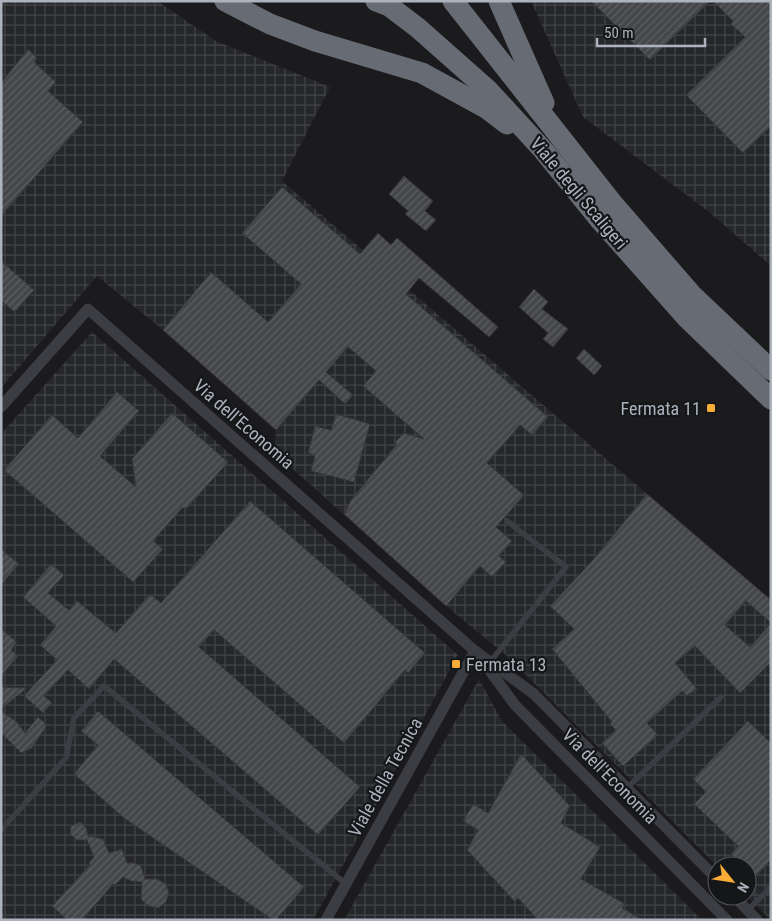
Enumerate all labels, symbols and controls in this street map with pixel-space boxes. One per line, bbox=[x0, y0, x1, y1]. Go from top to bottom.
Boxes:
scale bar bbox=[597, 15, 704, 47]
text: 50 m bbox=[604, 24, 634, 42]
street label: Viale degli Scaligeri bbox=[526, 133, 632, 253]
street label: Via dell'Economia bbox=[190, 375, 298, 473]
place label: Fermata 11 bbox=[621, 398, 701, 419]
marker: Fermata 11 bbox=[705, 402, 717, 414]
place label: Fermata 13 bbox=[466, 654, 546, 675]
marker: Fermata 13 bbox=[450, 658, 462, 670]
street label: Viale della Tecnica bbox=[344, 714, 426, 840]
street label: Via dell'Economia bbox=[558, 724, 662, 828]
north arrow bbox=[707, 856, 757, 906]
text: N bbox=[734, 880, 752, 895]

